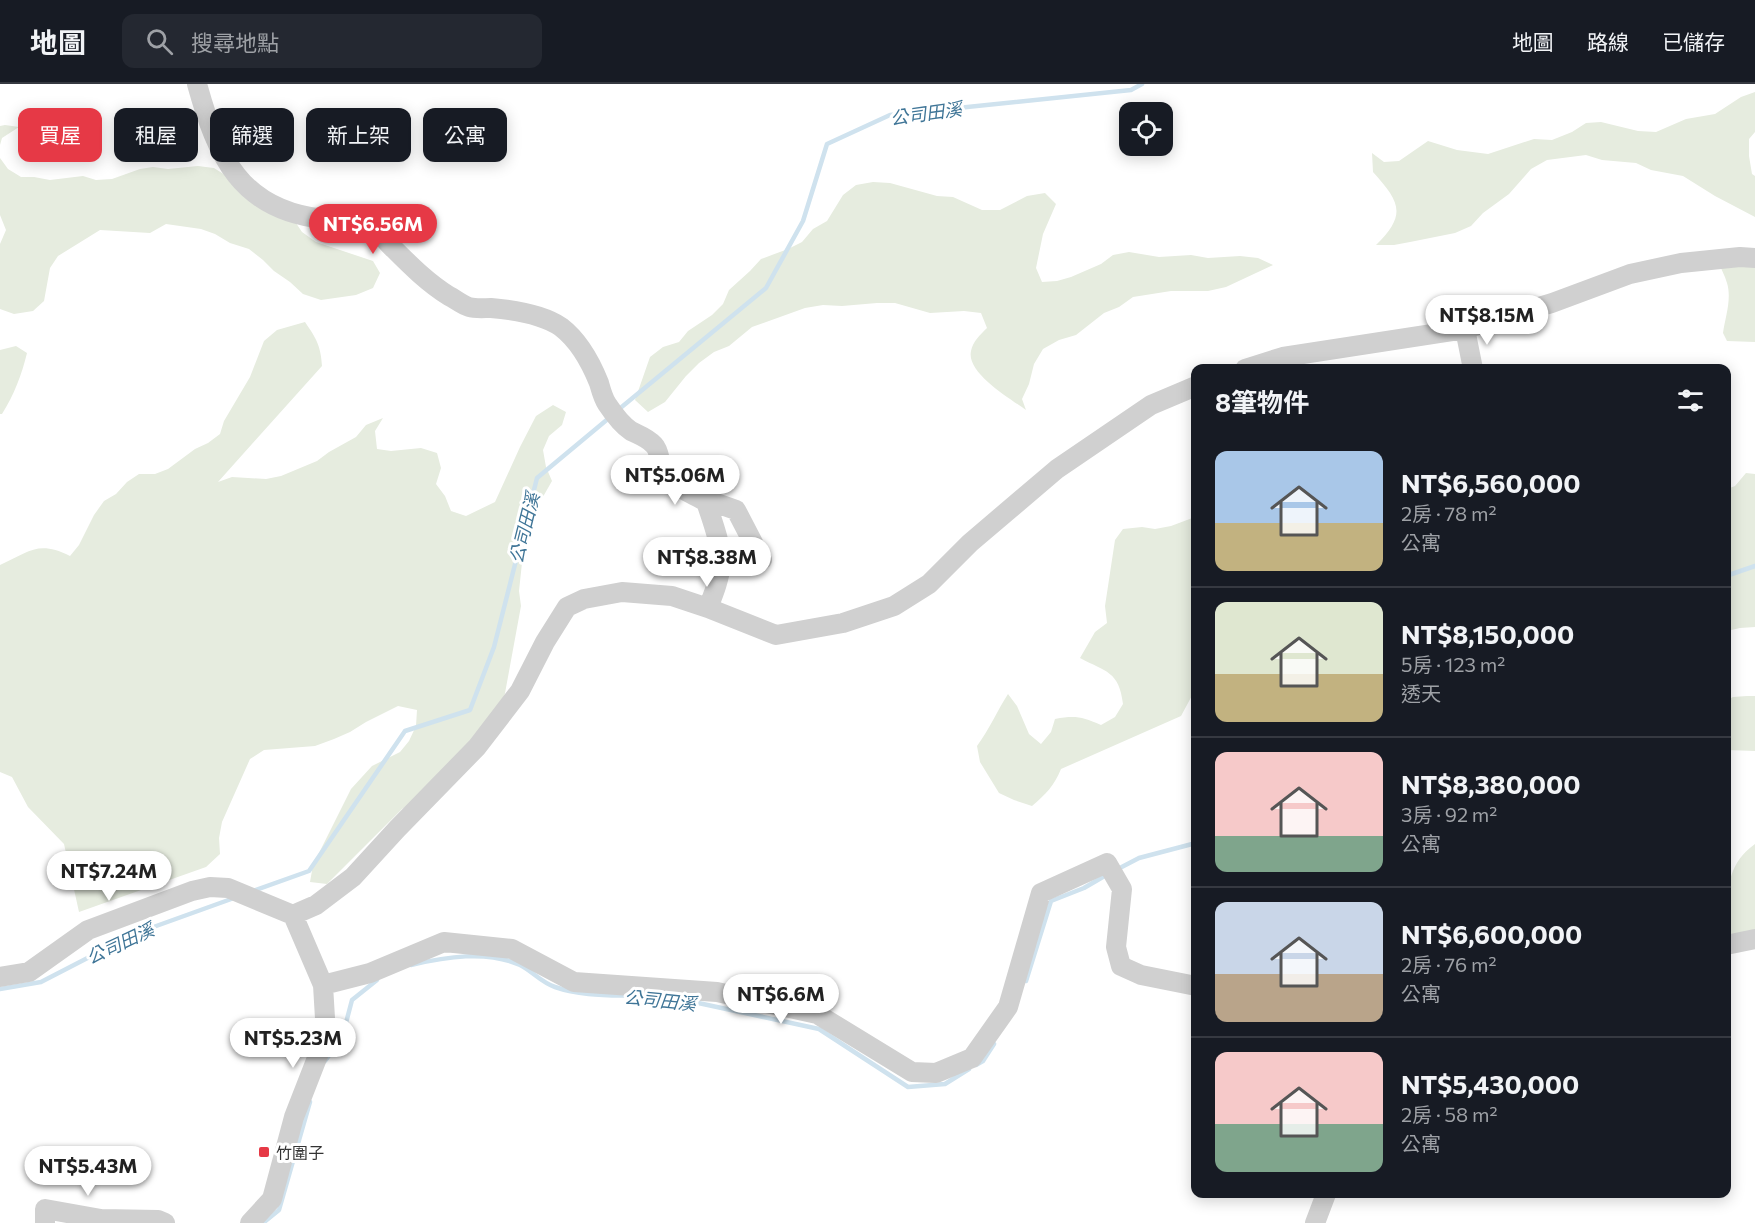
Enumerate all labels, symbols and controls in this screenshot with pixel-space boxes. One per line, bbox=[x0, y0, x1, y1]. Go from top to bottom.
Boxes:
search box bbox=[122, 14, 542, 68]
text: 地圖 bbox=[30, 25, 86, 59]
icon: search bbox=[143, 25, 176, 58]
text: 搜尋地點 bbox=[191, 29, 279, 56]
text: 地圖 bbox=[1512, 29, 1554, 54]
text: 路線 bbox=[1587, 29, 1629, 54]
text: 已儲存 bbox=[1662, 29, 1725, 54]
water label: 公司田溪 bbox=[889, 97, 966, 129]
map controls bbox=[1119, 102, 1173, 156]
button: locate bbox=[1119, 102, 1173, 156]
chip: 買屋 bbox=[18, 108, 102, 162]
chip: 租屋 bbox=[114, 108, 198, 162]
chip: 篩選 bbox=[210, 108, 294, 162]
chip: 新上架 bbox=[306, 108, 411, 162]
chip: 公寓 bbox=[423, 108, 507, 162]
pin: NT$6.56M bbox=[311, 204, 435, 255]
text: NT$6.56M bbox=[323, 211, 423, 235]
pin: NT$8.15M bbox=[1425, 295, 1549, 346]
text: NT$8.15M bbox=[1439, 302, 1535, 326]
icon: filters bbox=[1674, 384, 1707, 417]
text: 8筆物件 bbox=[1215, 386, 1309, 417]
pin: NT$5.06M bbox=[613, 455, 737, 506]
text: NT$5.06M bbox=[625, 462, 725, 486]
text: NT$6,560,000 bbox=[1401, 467, 1581, 498]
icon: home bbox=[1263, 475, 1335, 547]
water label: 公司田溪 bbox=[505, 487, 544, 566]
text: 2房 · 78 m² bbox=[1401, 501, 1496, 525]
text: 公寓 bbox=[1401, 530, 1441, 554]
pin: NT$8.38M bbox=[645, 537, 769, 588]
text: NT$8.38M bbox=[657, 544, 757, 568]
text: NT$8,150,000 bbox=[1401, 618, 1574, 649]
icon: home bbox=[1263, 626, 1335, 698]
text: 5房 · 123 m² bbox=[1401, 652, 1505, 676]
text: 透天 bbox=[1401, 681, 1441, 705]
text: NT$8,380,000 bbox=[1401, 768, 1581, 799]
icon: home bbox=[1263, 776, 1335, 848]
text: 3房 · 92 m² bbox=[1401, 802, 1497, 826]
text: 公寓 bbox=[1401, 831, 1441, 855]
pin: NT$7.24M bbox=[47, 851, 171, 902]
text: NT$7.24M bbox=[61, 858, 157, 882]
water label: 公司田溪 bbox=[83, 917, 160, 968]
text: NT$6,600,000 bbox=[1401, 918, 1582, 949]
icon: home bbox=[1263, 926, 1335, 998]
text: 2房 · 76 m² bbox=[1401, 952, 1496, 976]
pin: NT$6.6M bbox=[726, 974, 836, 1025]
text: NT$6.6M bbox=[737, 981, 825, 1005]
text: 公寓 bbox=[1401, 981, 1441, 1005]
water label: 公司田溪 bbox=[623, 985, 700, 1015]
pin: NT$5.23M bbox=[231, 1018, 355, 1069]
text: NT$5.23M bbox=[244, 1025, 342, 1049]
text: NT$5,430,000 bbox=[1401, 1068, 1579, 1099]
icon: home bbox=[1263, 1076, 1335, 1148]
text: 2房 · 58 m² bbox=[1401, 1102, 1497, 1126]
text: 公寓 bbox=[1401, 1131, 1441, 1155]
place label: 竹圍子 bbox=[276, 1143, 324, 1162]
marker: 竹圍子 bbox=[257, 1145, 271, 1159]
pin: NT$5.43M bbox=[26, 1146, 150, 1197]
text: NT$5.43M bbox=[38, 1153, 138, 1177]

